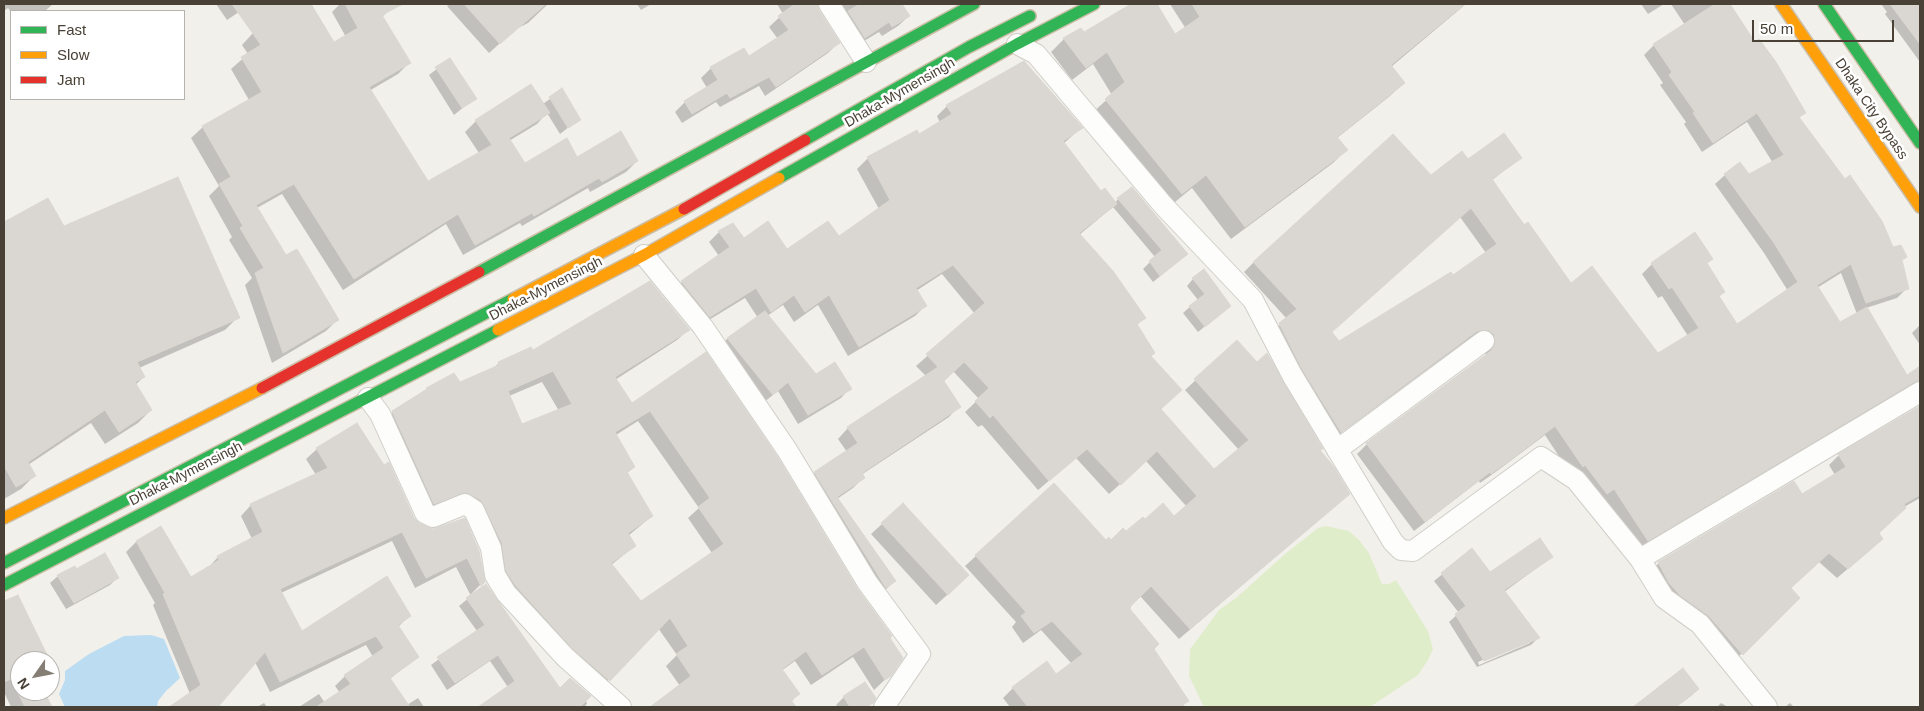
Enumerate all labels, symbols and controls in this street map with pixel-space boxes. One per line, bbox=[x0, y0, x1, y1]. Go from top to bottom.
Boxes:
legend bbox=[10, 10, 185, 100]
scale bar bbox=[1754, 10, 1896, 42]
text: 50 m bbox=[1760, 20, 1793, 37]
text: Fast bbox=[57, 21, 86, 38]
text: Slow bbox=[57, 46, 90, 63]
street label: Dhaka-Mymensingh bbox=[842, 55, 958, 131]
street label: Dhaka City Bypass bbox=[1831, 55, 1911, 163]
text: Jam bbox=[57, 71, 85, 88]
street label: Dhaka-Mymensingh bbox=[487, 253, 605, 325]
street label: Dhaka-Mymensingh bbox=[127, 438, 245, 510]
north arrow bbox=[10, 651, 60, 701]
text: N bbox=[14, 675, 33, 692]

